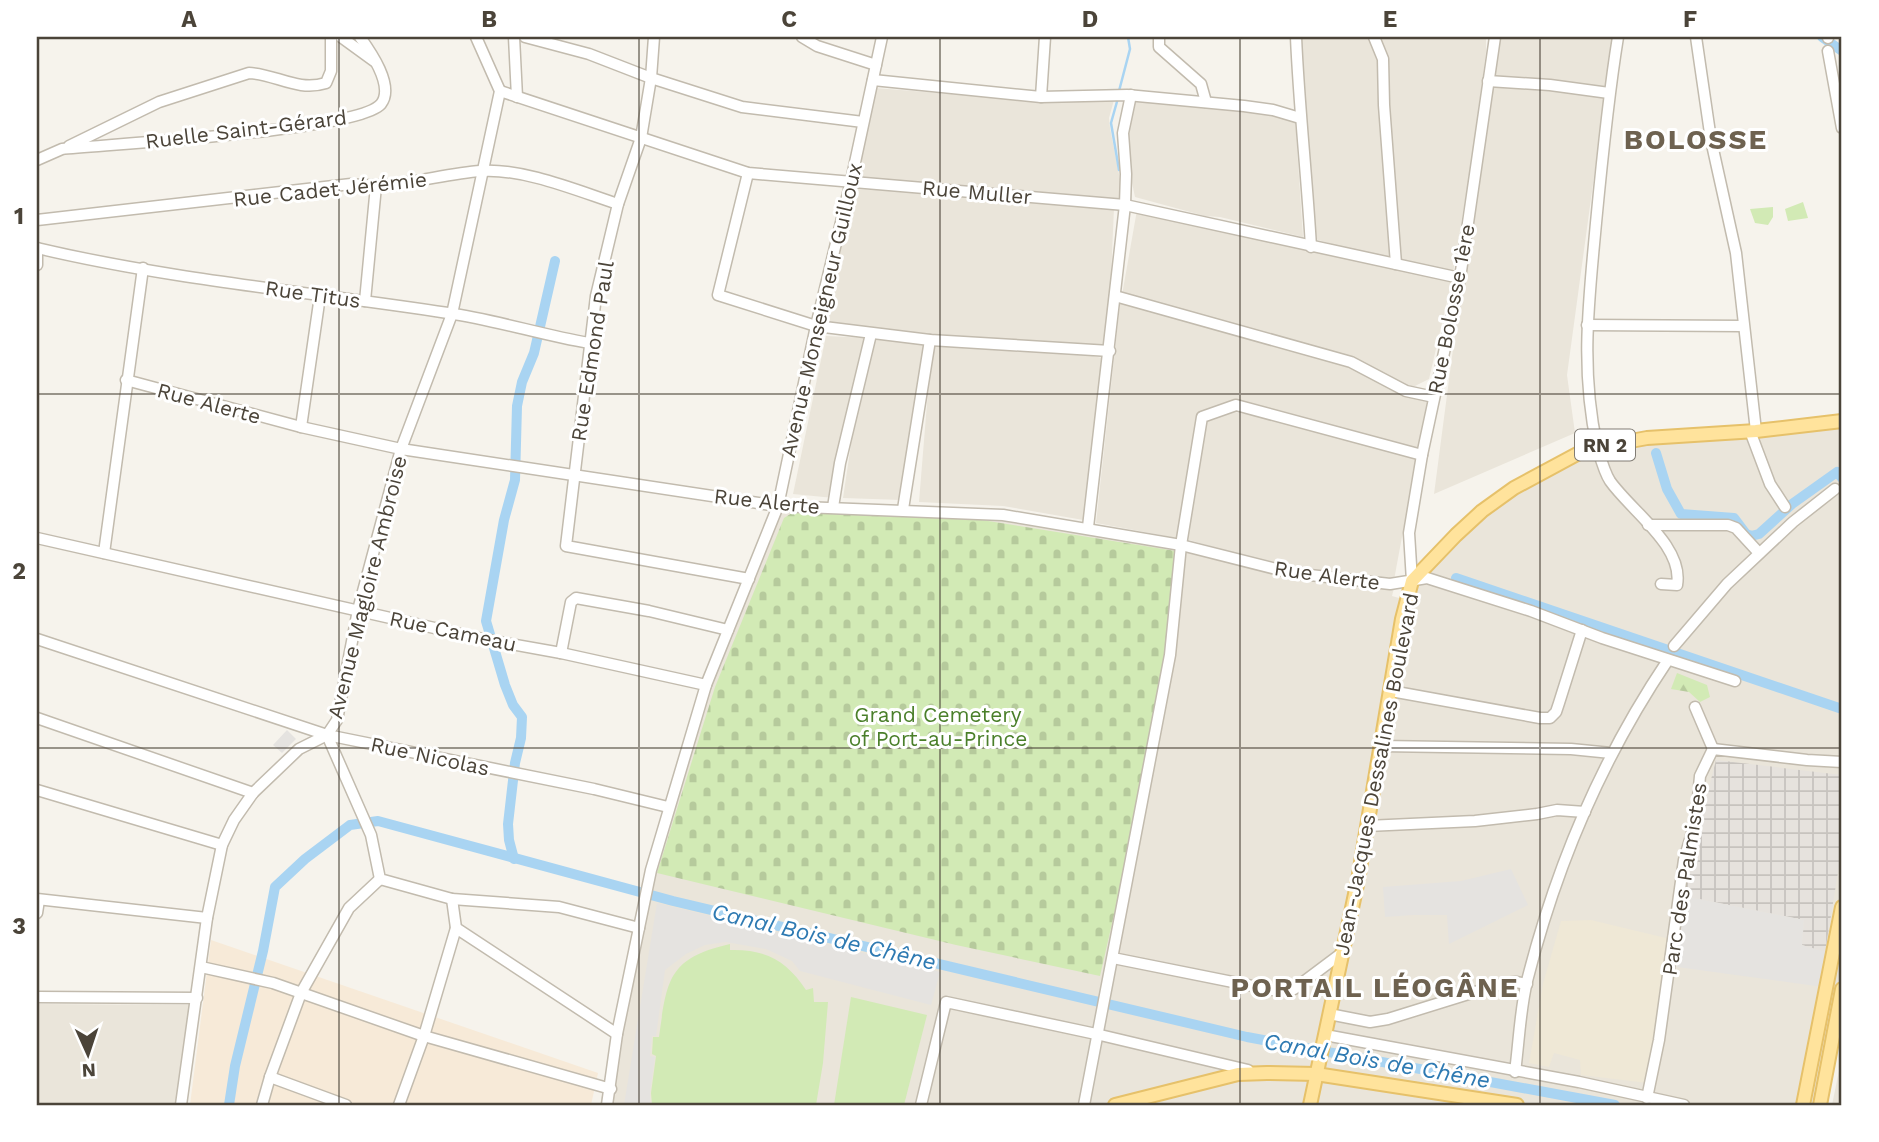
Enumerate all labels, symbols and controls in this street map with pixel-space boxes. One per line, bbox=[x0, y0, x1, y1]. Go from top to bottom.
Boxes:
text: A bbox=[181, 6, 197, 33]
text: B bbox=[481, 6, 497, 33]
text: C bbox=[781, 6, 797, 33]
text: D bbox=[1082, 6, 1098, 33]
text: E bbox=[1383, 6, 1397, 33]
text: F bbox=[1683, 6, 1697, 33]
street label: Ruelle Saint-Gérard bbox=[144, 104, 348, 154]
district label: BOLOSSE bbox=[1624, 123, 1768, 156]
street label: Avenue Monseigneur Guilloux bbox=[775, 160, 867, 460]
street label: Rue Cadet Jérémie bbox=[232, 166, 428, 212]
street label: Rue Muller bbox=[921, 175, 1033, 209]
text: 1 bbox=[14, 203, 24, 230]
street label: Rue Bolosse 1ère bbox=[1422, 222, 1480, 396]
street label: Rue Edmond Paul bbox=[565, 259, 619, 443]
street label: Rue Titus bbox=[264, 275, 362, 313]
street label: Rue Alerte bbox=[154, 377, 264, 429]
road number: RN 2 bbox=[1575, 430, 1635, 460]
street label: Avenue Magloire Ambroise bbox=[322, 453, 412, 721]
street label: Rue Alerte bbox=[713, 483, 821, 519]
street label: Rue Alerte bbox=[1273, 555, 1381, 595]
text: 2 bbox=[12, 558, 26, 585]
street label: Jean-Jacques Dessalines Boulevard bbox=[1329, 590, 1423, 958]
street label: Rue Cameau bbox=[387, 605, 519, 657]
park label: Grand Cemetery of Port-au-Prince bbox=[849, 702, 1027, 751]
street label: Rue Nicolas bbox=[368, 731, 492, 781]
street label: Parc des Palmistes bbox=[1656, 781, 1712, 977]
water label: Canal Bois de Chêne bbox=[709, 898, 939, 976]
text: 3 bbox=[12, 913, 26, 940]
district label: PORTAIL LÉOGÂNE bbox=[1230, 971, 1520, 1004]
north arrow bbox=[52, 1020, 122, 1090]
water label: Canal Bois de Chêne bbox=[1262, 1028, 1492, 1094]
text: N bbox=[81, 1059, 97, 1082]

